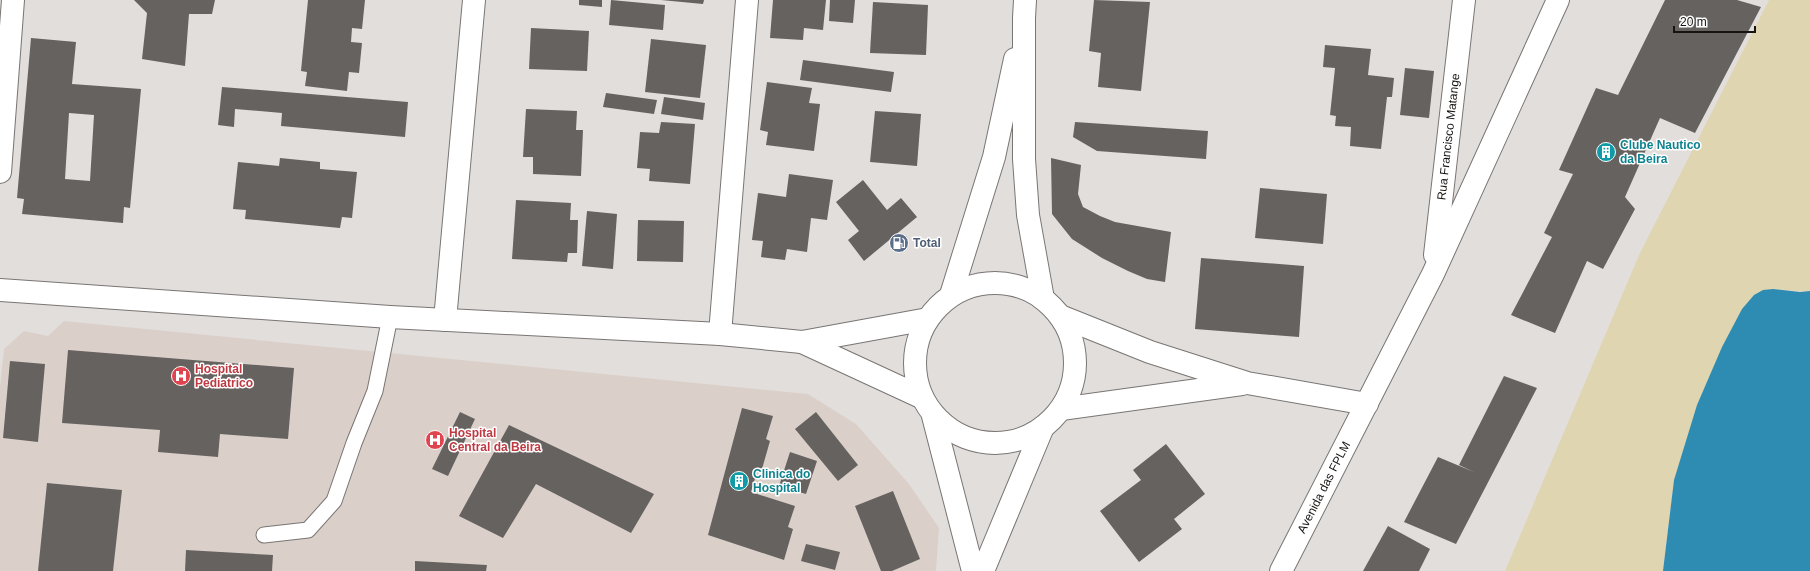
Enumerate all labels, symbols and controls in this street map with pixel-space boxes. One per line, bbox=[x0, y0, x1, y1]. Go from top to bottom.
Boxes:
scale bar bbox=[1674, 8, 1755, 34]
text: 20 m bbox=[1680, 15, 1707, 29]
street label: Rua Francisco Matange bbox=[1434, 72, 1463, 201]
place label: Clube Nautico da Beira bbox=[1620, 138, 1701, 166]
building icon: Clube Nautico da Beira bbox=[1595, 141, 1617, 163]
fuel station icon: Total bbox=[888, 232, 910, 254]
place label: Total bbox=[913, 236, 941, 250]
place label: Hospital Pediatrico bbox=[195, 362, 253, 390]
hospital icon: Hospital Pediatrico bbox=[170, 365, 192, 387]
place label: Hospital Central da Beira bbox=[449, 426, 541, 454]
hospital icon: Hospital Central da Beira bbox=[424, 429, 446, 451]
street label: Avenida das FPLM bbox=[1295, 439, 1353, 536]
place label: Clinica do Hospital bbox=[753, 467, 810, 495]
building icon: Clinica do Hospital bbox=[728, 470, 750, 492]

